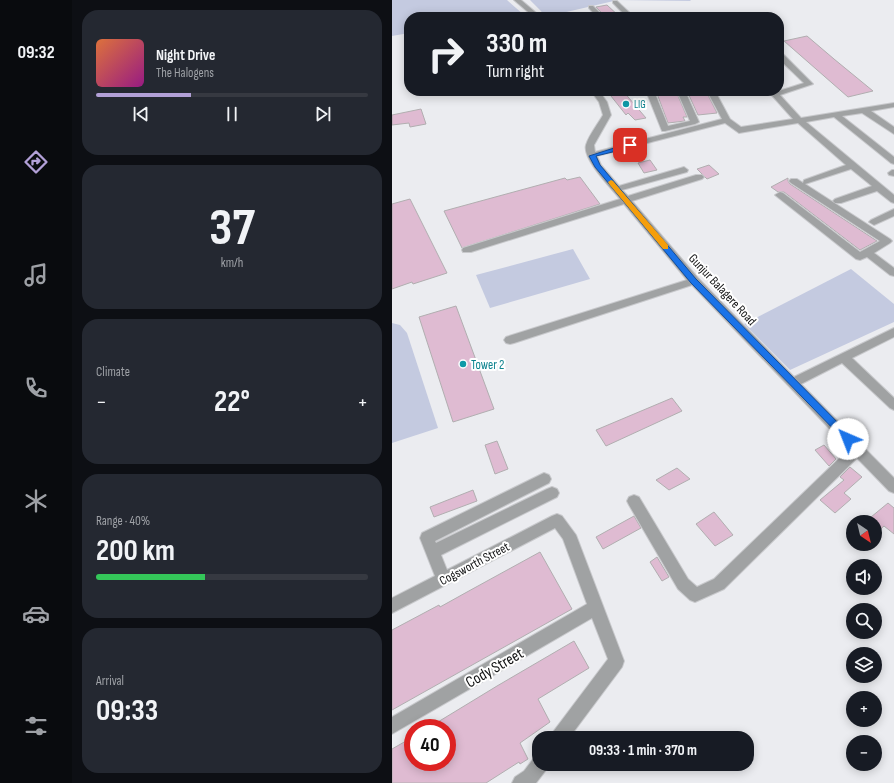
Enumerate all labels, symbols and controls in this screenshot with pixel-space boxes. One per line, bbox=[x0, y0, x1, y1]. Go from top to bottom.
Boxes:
text: 330 m bbox=[486, 27, 547, 60]
icon: right bbox=[420, 28, 472, 80]
text: 09:32 bbox=[17, 42, 55, 63]
text: Night Drive bbox=[156, 46, 215, 65]
text: Turn right bbox=[486, 61, 544, 82]
text: The Halogens bbox=[156, 65, 214, 81]
place label: LIG bbox=[634, 98, 646, 111]
marker: LIG bbox=[621, 99, 631, 109]
icon: previous bbox=[130, 103, 152, 125]
icon: pause bbox=[221, 103, 243, 125]
icon: next bbox=[312, 103, 334, 125]
pin bbox=[613, 128, 647, 162]
icon: arrive bbox=[619, 134, 641, 156]
icon: directions bbox=[22, 148, 50, 176]
text: 37 bbox=[209, 197, 255, 260]
street label: Gunjur Balagere Road bbox=[685, 251, 760, 329]
text: km/h bbox=[221, 255, 243, 271]
icon: music bbox=[22, 261, 50, 289]
place label: Tower 2 bbox=[471, 357, 504, 373]
marker: Tower 2 bbox=[458, 359, 468, 369]
text: Climate bbox=[96, 364, 130, 380]
icon: phone bbox=[22, 374, 50, 402]
text: 22° bbox=[214, 384, 250, 420]
text: − bbox=[96, 389, 107, 416]
text: + bbox=[357, 389, 368, 416]
position arrow bbox=[827, 418, 869, 460]
icon: climate bbox=[22, 487, 50, 515]
text: Range · 40% bbox=[96, 513, 150, 529]
north arrow bbox=[846, 515, 882, 551]
map controls bbox=[846, 515, 882, 771]
text: 200 km bbox=[96, 533, 175, 569]
street label: Cogsworth Street bbox=[437, 539, 512, 589]
button: sound bbox=[846, 559, 882, 595]
icon: car bbox=[22, 600, 50, 628]
button: search bbox=[846, 603, 882, 639]
street label: Cody Street bbox=[463, 644, 527, 692]
button: layers bbox=[846, 647, 882, 683]
text: Arrival bbox=[96, 673, 124, 689]
button: + bbox=[846, 691, 882, 727]
text: 09:33 bbox=[96, 693, 158, 729]
icon: filters bbox=[22, 712, 50, 740]
speed limit sign: 40 bbox=[404, 719, 456, 771]
button: − bbox=[846, 735, 882, 771]
text: 09:33 · 1 min · 370 m bbox=[589, 741, 697, 760]

